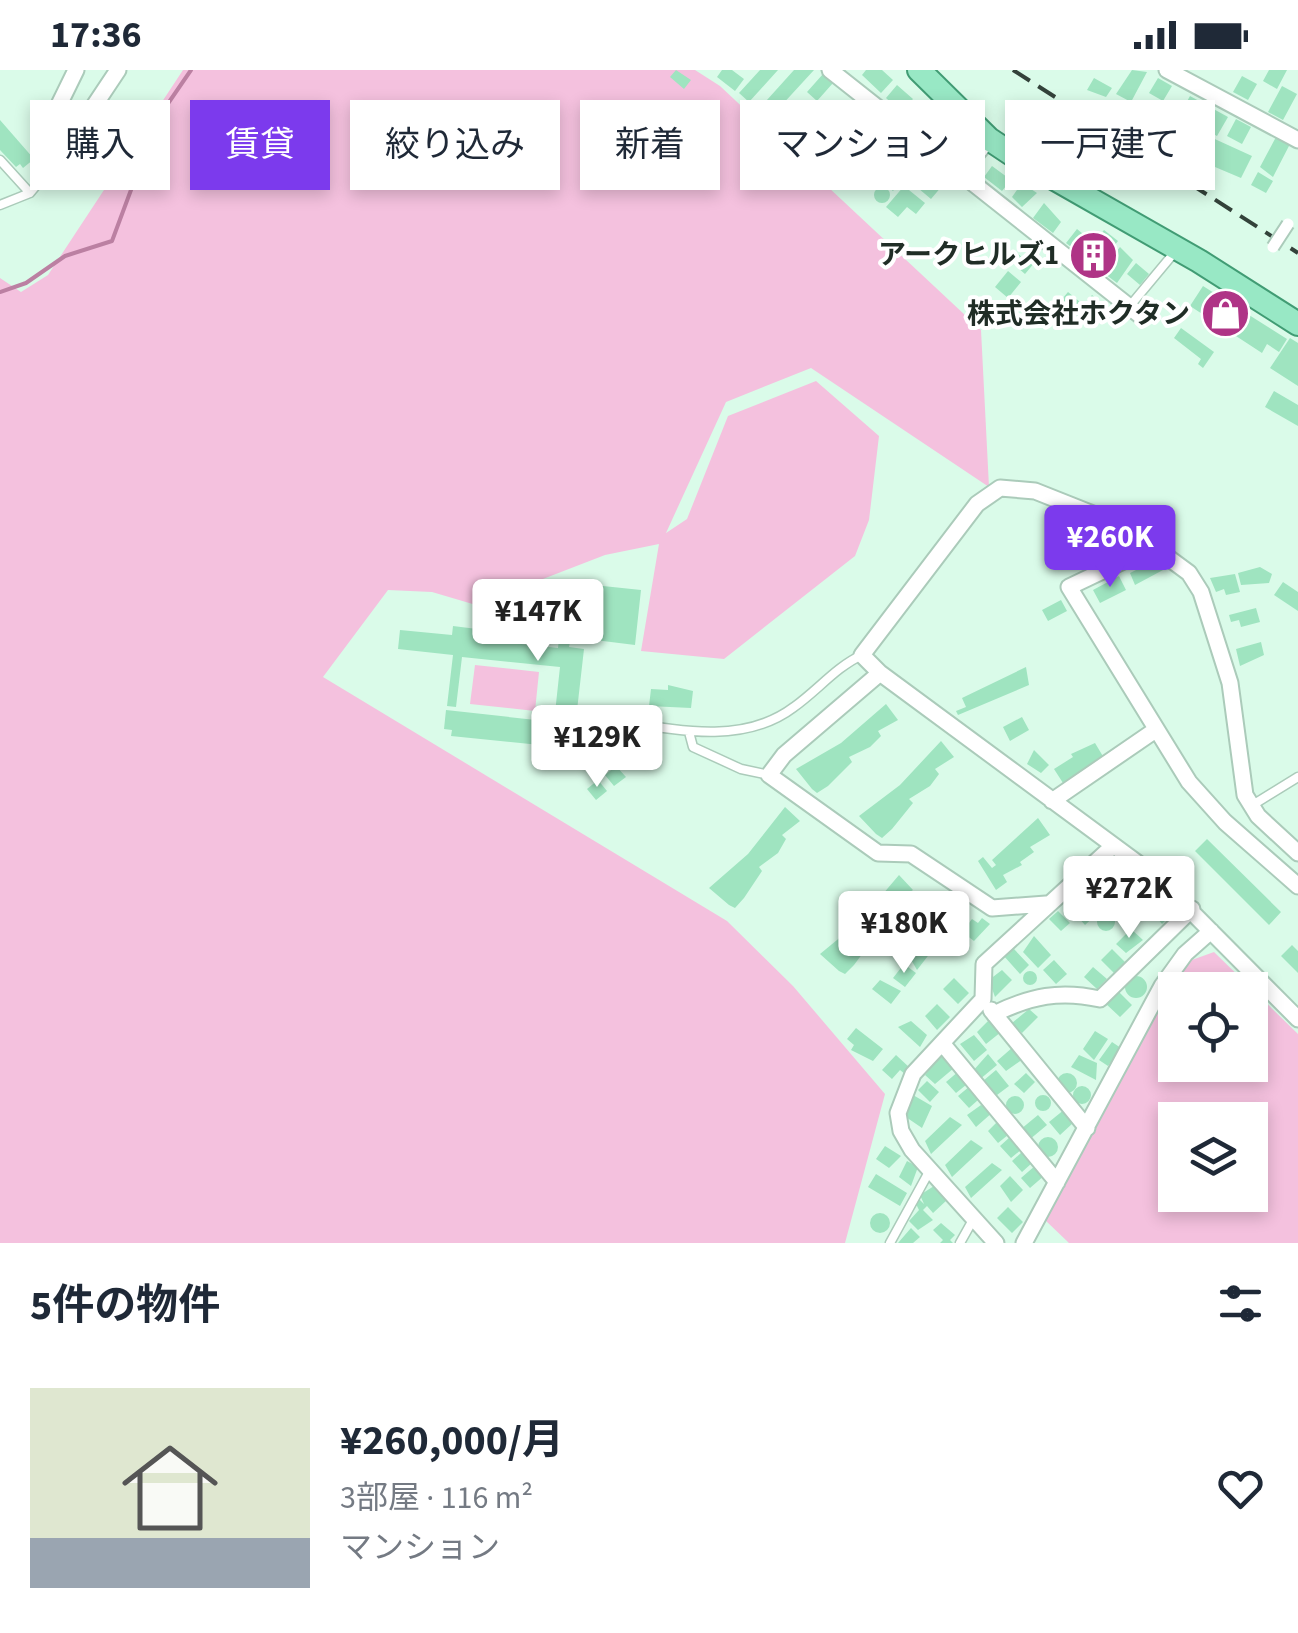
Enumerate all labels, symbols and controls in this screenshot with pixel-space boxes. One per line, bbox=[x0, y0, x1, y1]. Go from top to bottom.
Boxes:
text: 17:36 bbox=[50, 8, 142, 62]
chip: 購入 bbox=[30, 100, 170, 190]
chip: 賃貸 bbox=[190, 100, 330, 190]
chip: 絞り込み bbox=[350, 100, 560, 190]
chip: 新着 bbox=[580, 100, 720, 190]
chip: マンション bbox=[740, 100, 985, 190]
chip: 一戸建て bbox=[1005, 100, 1215, 190]
building icon: アークヒルズ1 bbox=[1068, 229, 1120, 281]
place label: アークヒルズ1 bbox=[878, 235, 1059, 275]
shop icon: 株式会社ホクタン bbox=[1199, 288, 1251, 340]
place label: 株式会社ホクタン bbox=[967, 294, 1190, 334]
pin: ¥260K bbox=[1040, 505, 1180, 590]
text: ¥260K bbox=[1066, 514, 1154, 560]
pin: ¥147K bbox=[468, 579, 608, 664]
text: ¥147K bbox=[494, 588, 582, 634]
pin: ¥129K bbox=[527, 705, 667, 790]
text: ¥129K bbox=[553, 714, 641, 760]
pin: ¥272K bbox=[1059, 856, 1199, 941]
text: ¥272K bbox=[1085, 865, 1173, 911]
pin: ¥180K bbox=[834, 891, 974, 976]
text: ¥180K bbox=[860, 900, 948, 946]
map controls bbox=[1158, 972, 1268, 1212]
button: locate bbox=[1158, 972, 1268, 1082]
button: layers bbox=[1158, 1102, 1268, 1212]
text: 5件の物件 bbox=[30, 1276, 220, 1336]
icon: filters bbox=[1213, 1276, 1268, 1331]
text: ¥260,000/月 bbox=[340, 1411, 564, 1471]
icon: home bbox=[110, 1428, 230, 1548]
icon: heart bbox=[1213, 1461, 1268, 1516]
text: 3部屋 · 116 m² bbox=[340, 1475, 533, 1521]
text: マンション bbox=[340, 1525, 500, 1571]

